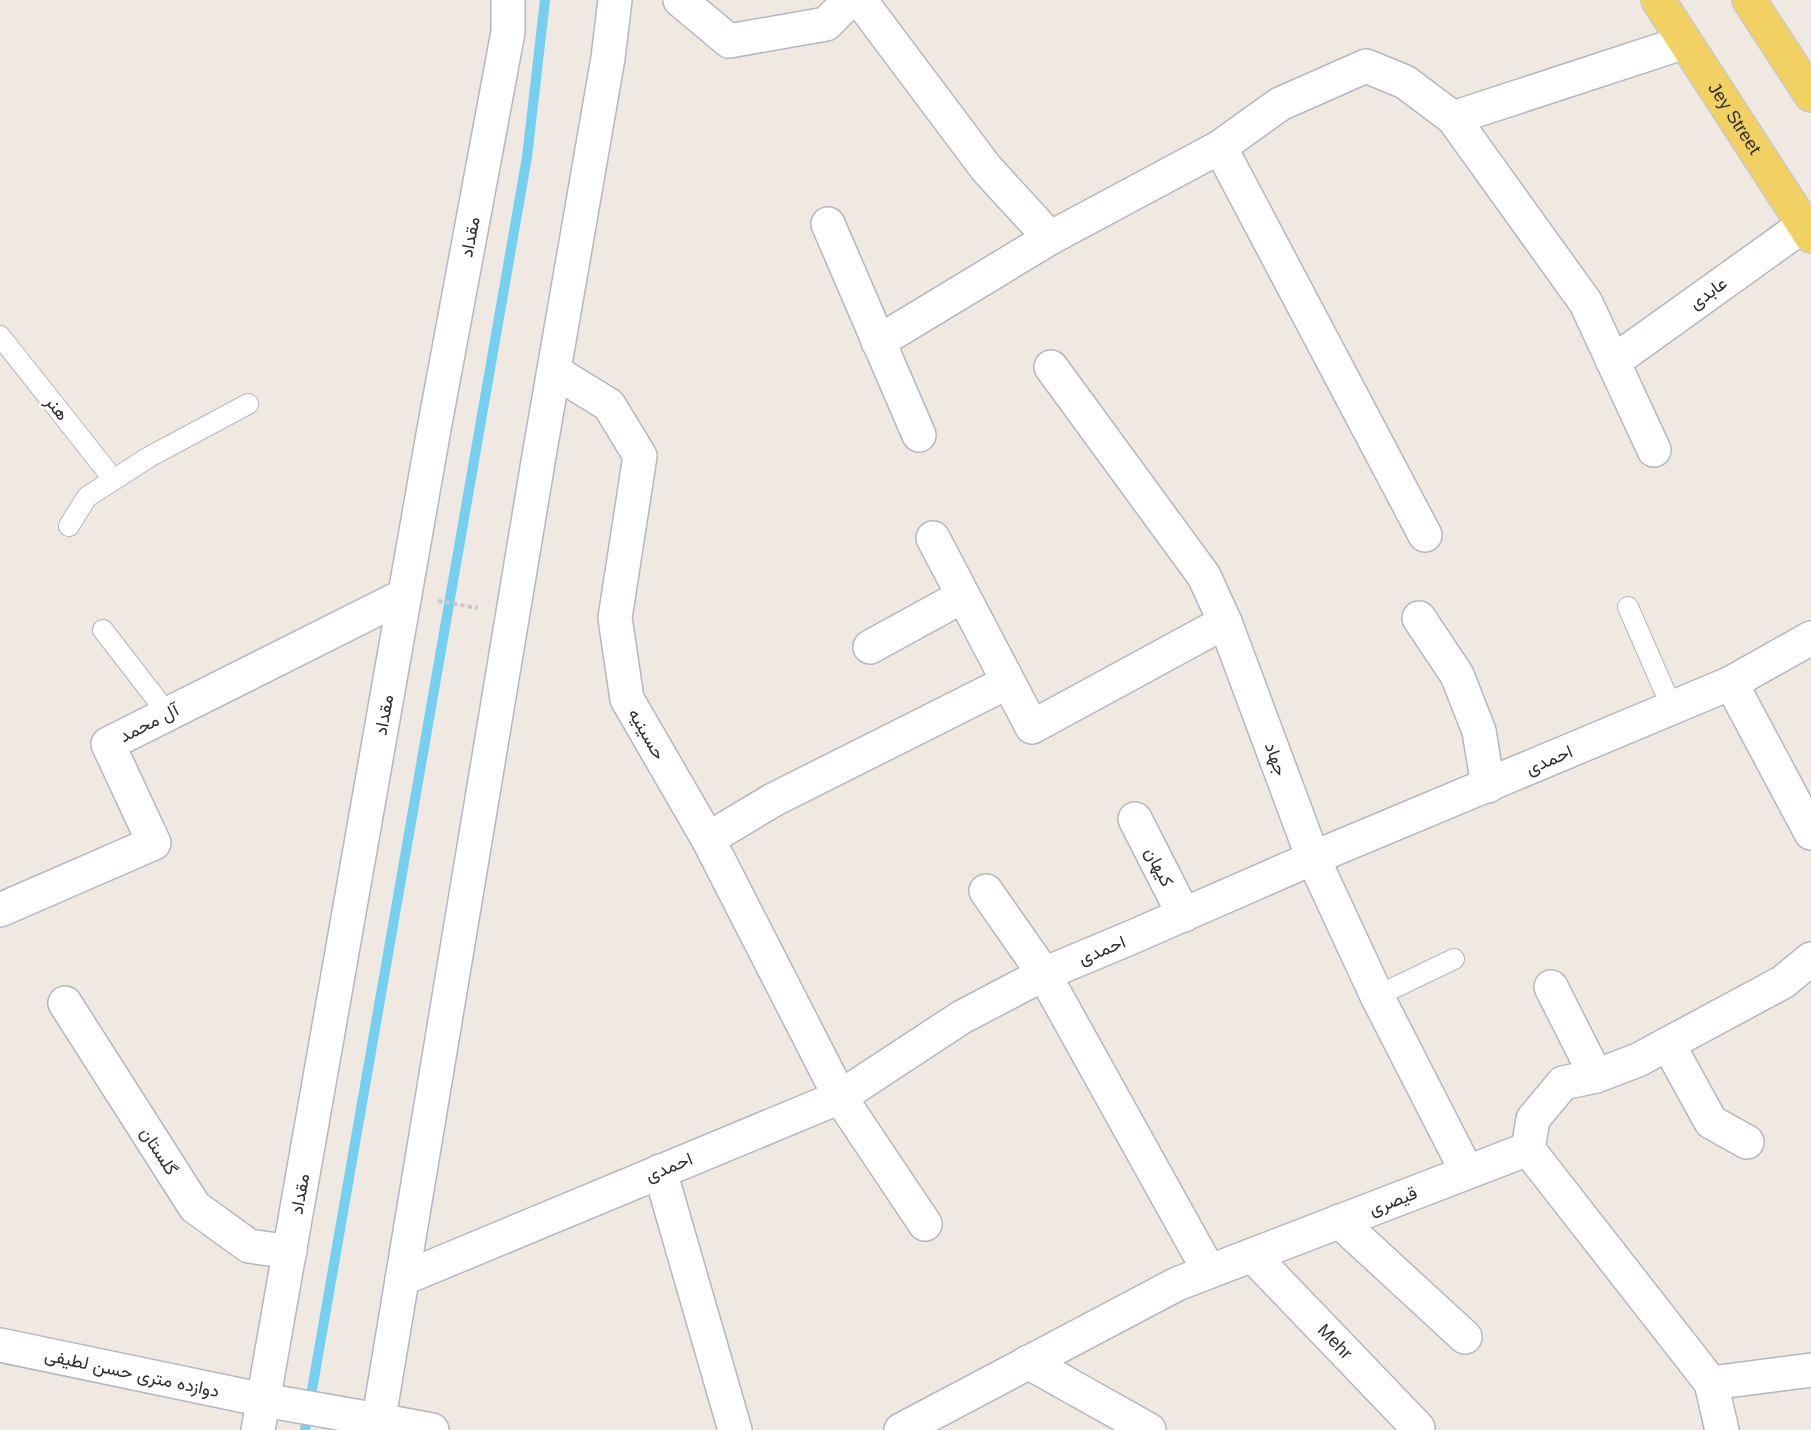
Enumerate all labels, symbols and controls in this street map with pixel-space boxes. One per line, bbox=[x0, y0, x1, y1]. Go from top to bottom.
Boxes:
street label: Jey Street bbox=[1704, 79, 1765, 158]
street label: مقداد bbox=[456, 215, 484, 259]
street label: عابدی bbox=[1685, 273, 1731, 314]
street label: هنر bbox=[40, 391, 73, 425]
street label: مقداد bbox=[371, 693, 397, 737]
street label: آل محمد bbox=[116, 699, 184, 747]
street label: حسینیه bbox=[624, 705, 670, 763]
street label: جهاد bbox=[1260, 739, 1291, 779]
street label: احمدی bbox=[1523, 741, 1576, 780]
street label: کیهان bbox=[1140, 844, 1177, 890]
street label: احمدی bbox=[1076, 932, 1129, 969]
street label: گلستان bbox=[136, 1123, 182, 1179]
street label: احمدی bbox=[643, 1149, 696, 1186]
street label: مقداد bbox=[287, 1172, 313, 1216]
street label: قیصری bbox=[1366, 1183, 1420, 1220]
street label: Mehr bbox=[1314, 1320, 1357, 1363]
street label: دوازده متری حسن لطیفی bbox=[43, 1345, 221, 1402]

